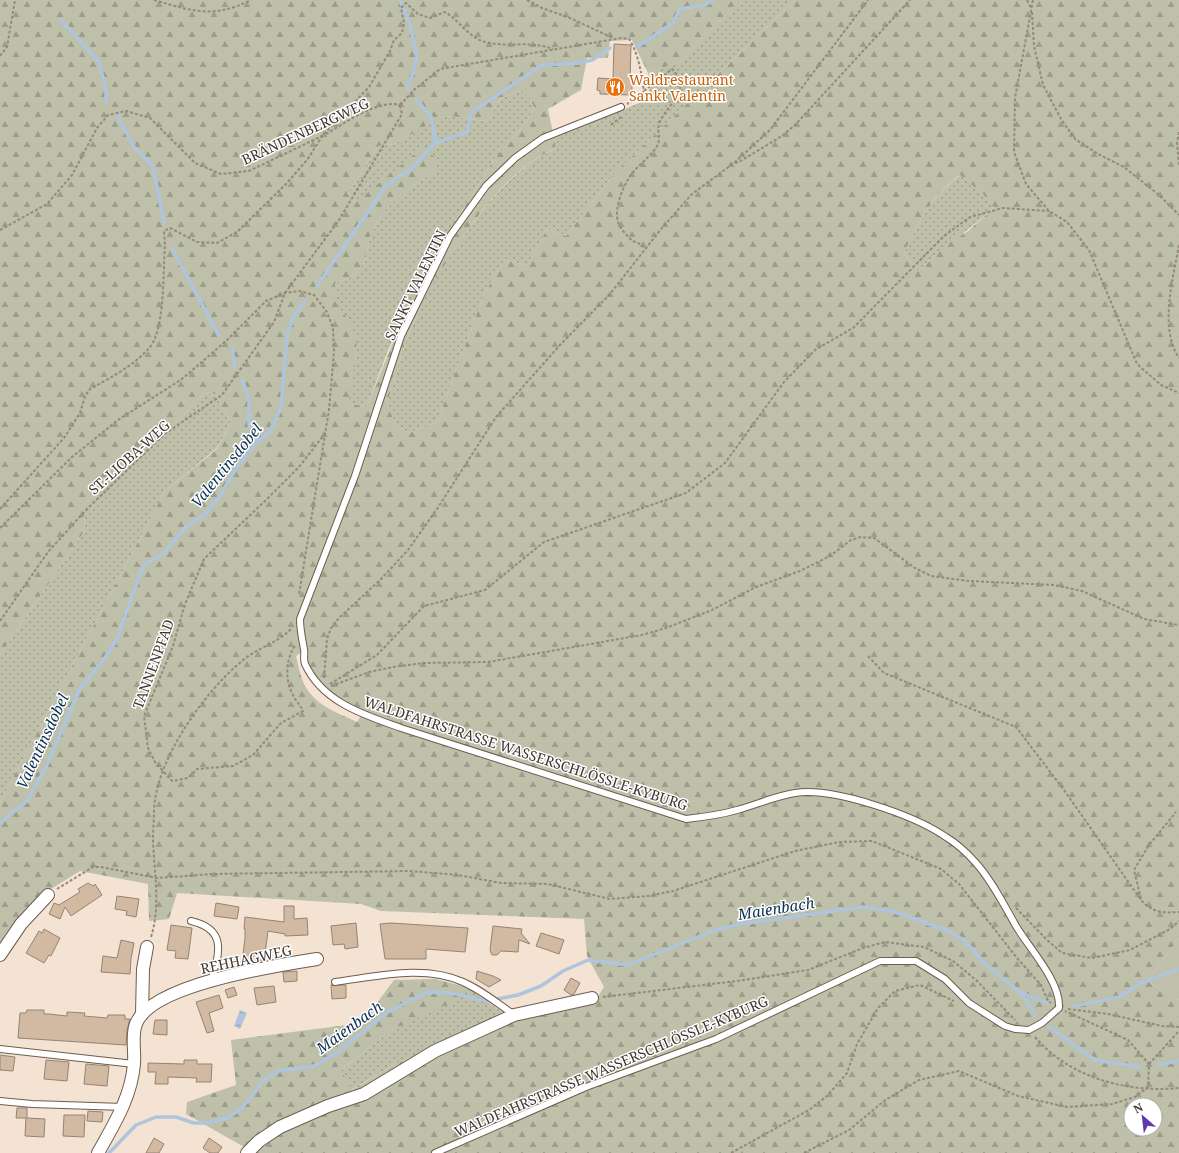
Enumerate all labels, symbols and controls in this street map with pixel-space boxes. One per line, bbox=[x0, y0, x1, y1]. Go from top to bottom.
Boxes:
place label: Waldrestaurant Sankt Valentin bbox=[629, 70, 734, 105]
restaurant icon: Waldrestaurant Sankt Valentin bbox=[604, 76, 626, 98]
street label: BRÄNDENBERGWEG bbox=[238, 93, 372, 169]
street label: SANKT VALENTIN bbox=[380, 226, 450, 343]
street label: ST.-LIOBA-WEG bbox=[84, 415, 174, 499]
water label: Valentinsdobel bbox=[186, 419, 266, 511]
street label: TANNENPFAD bbox=[128, 617, 178, 711]
water label: Valentinsdobel bbox=[11, 690, 73, 792]
street label: WALDFAHRSTRASSE WASSERSCHLÖSSLE-KYBURG bbox=[362, 692, 690, 814]
water label: Maienbach bbox=[735, 892, 816, 924]
street label: REHHAGWEG bbox=[199, 940, 293, 978]
street label: WALDFAHRSTRASSE WASSERSCHLÖSSLE-KYBURG bbox=[451, 991, 771, 1141]
water label: Maienbach bbox=[311, 996, 386, 1058]
north arrow bbox=[1123, 1097, 1163, 1137]
text: N bbox=[1131, 1099, 1146, 1116]

